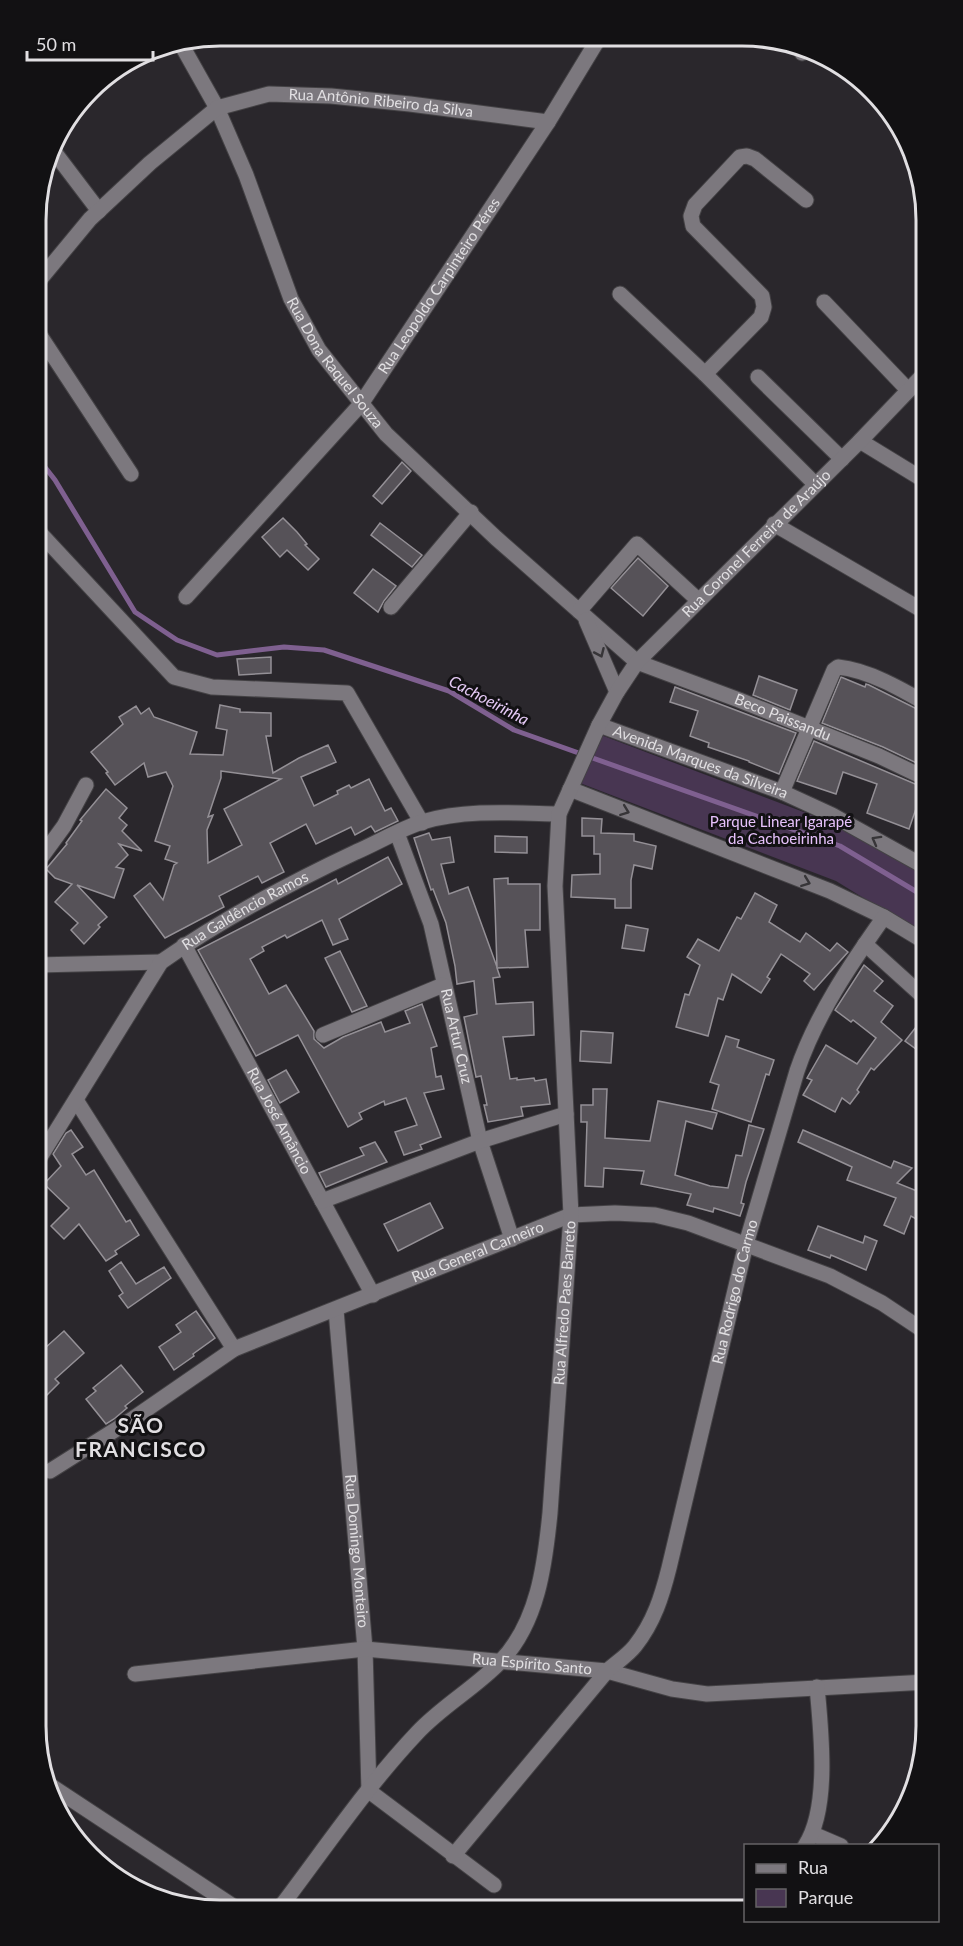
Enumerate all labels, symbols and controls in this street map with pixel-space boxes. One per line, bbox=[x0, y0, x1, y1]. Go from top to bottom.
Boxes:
scale bar bbox=[27, 24, 153, 62]
text: 50 m bbox=[36, 33, 76, 55]
street label: Rua Antônio Ribeiro da Silva bbox=[288, 85, 474, 120]
street label: Rua Leopoldo Carpinteiro Péres bbox=[374, 194, 503, 377]
street label: Rua Dona Raquel Souza bbox=[284, 294, 388, 431]
street label: Rua Coronel Ferreira de Araújo bbox=[678, 465, 834, 620]
one-way arrow bbox=[593, 647, 605, 658]
water label: Cachoeirinha bbox=[446, 671, 532, 729]
street label: Beco Paissandu bbox=[732, 689, 834, 744]
street label: Avenida Marques da Silveira bbox=[611, 721, 791, 802]
one-way arrow bbox=[619, 803, 630, 816]
park label: Parque Linear Igarapé da Cachoeirinha bbox=[710, 812, 852, 847]
one-way arrow bbox=[872, 836, 882, 847]
street label: Rua Galdêncio Ramos bbox=[178, 867, 311, 953]
one-way arrow bbox=[801, 874, 811, 887]
street label: Rua Artur Cruz bbox=[438, 986, 477, 1085]
street label: Rua José Amâncio bbox=[244, 1064, 316, 1177]
street label: Rua General Carneiro bbox=[409, 1217, 546, 1286]
street label: Rua Rodrigo do Carmo bbox=[708, 1217, 761, 1366]
street label: Rua Alfredo Paes Barreto bbox=[549, 1220, 579, 1386]
district label: SÃO FRANCISCO bbox=[75, 1412, 207, 1461]
street label: Rua Domingo Monteiro bbox=[342, 1474, 373, 1629]
street label: Rua Espírito Santo bbox=[471, 1649, 593, 1678]
legend bbox=[744, 1844, 939, 1922]
text: Rua bbox=[798, 1856, 828, 1878]
text: Parque bbox=[798, 1886, 853, 1908]

